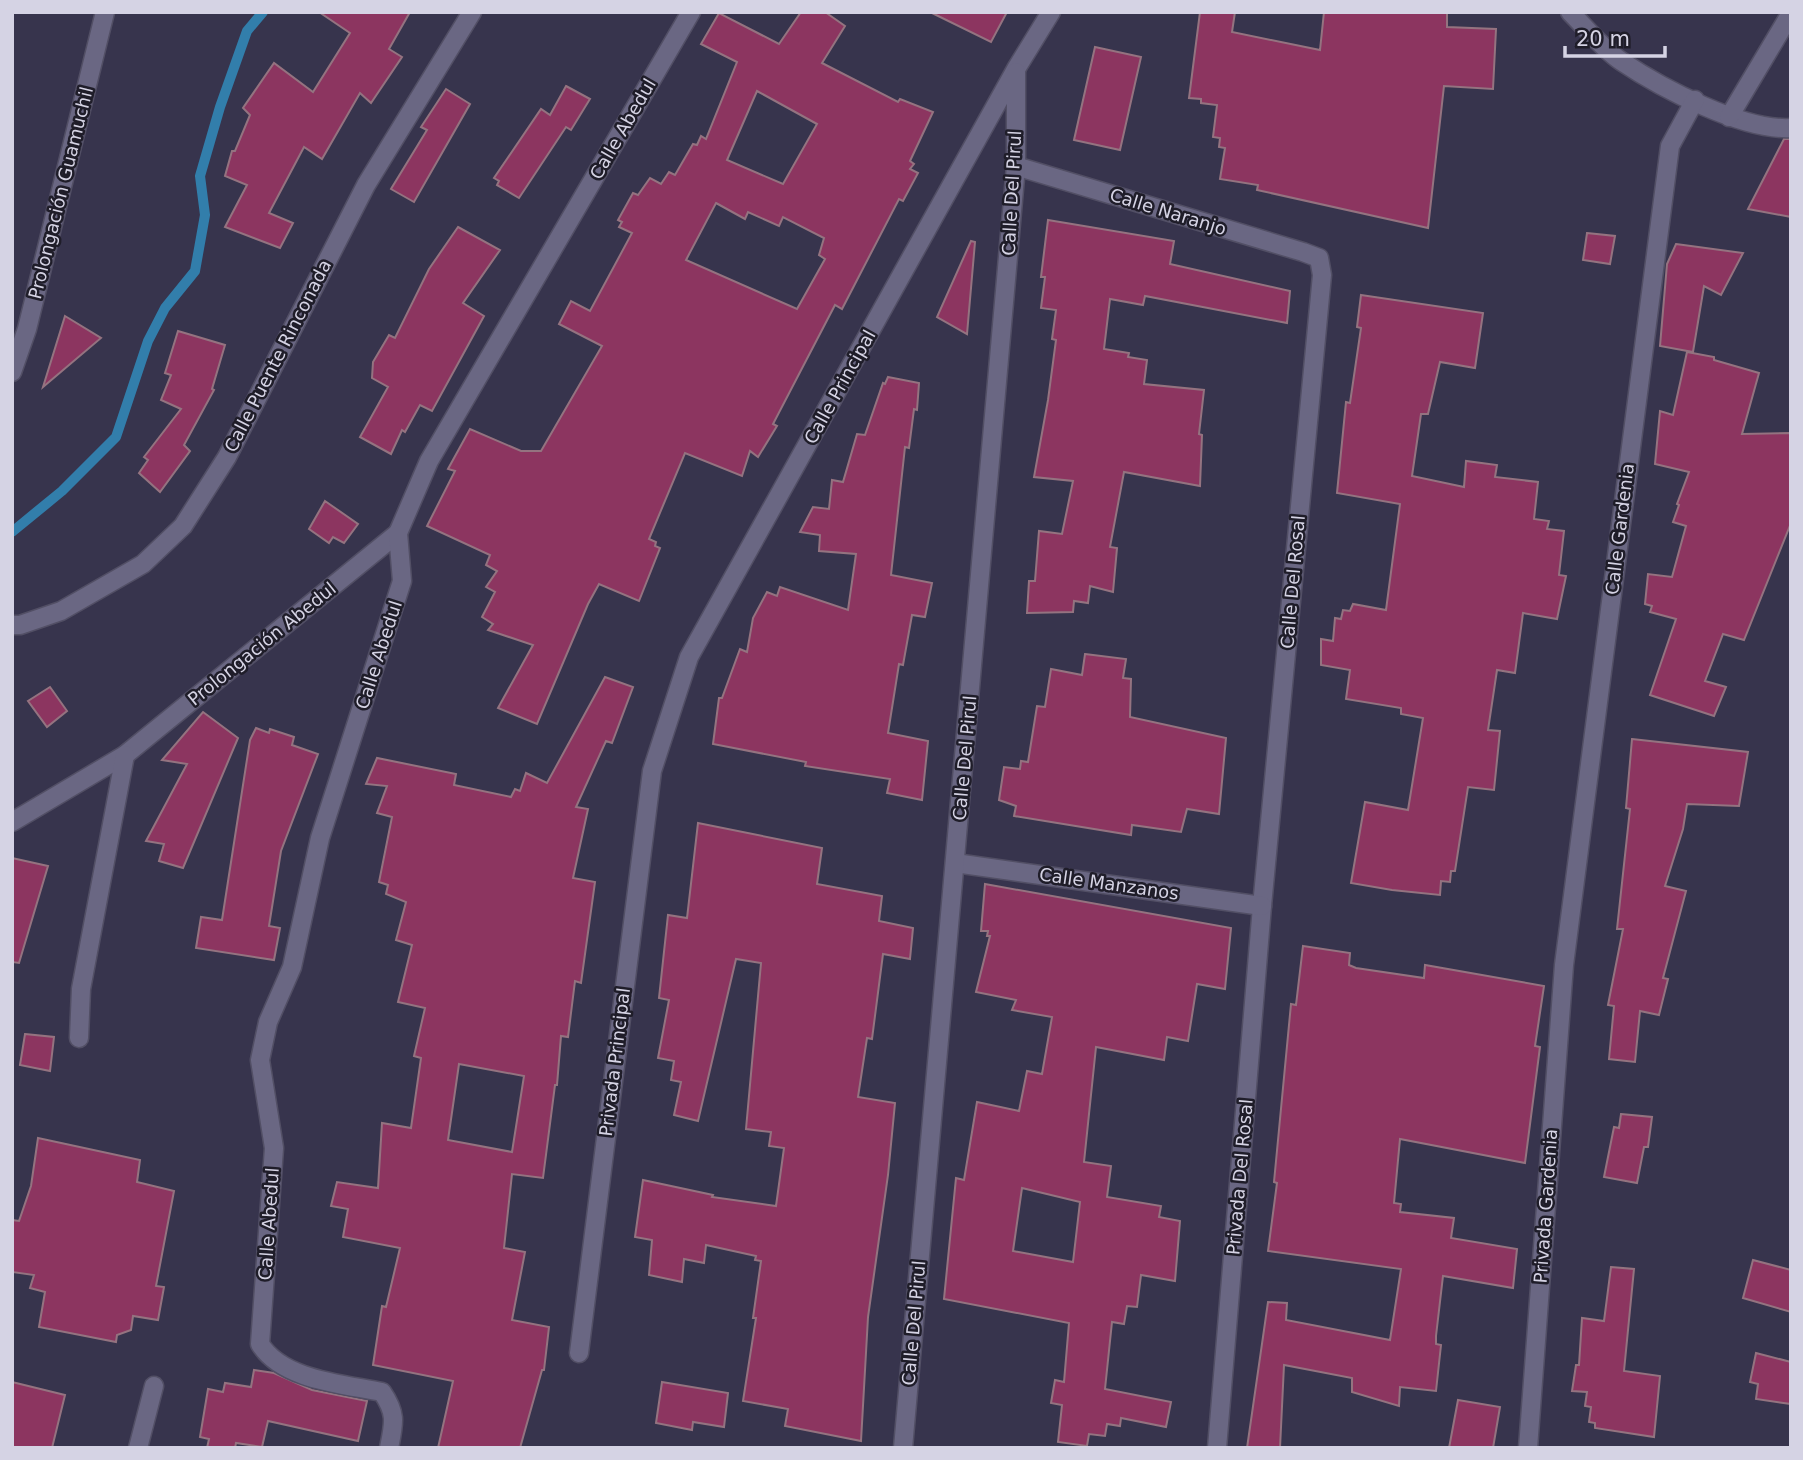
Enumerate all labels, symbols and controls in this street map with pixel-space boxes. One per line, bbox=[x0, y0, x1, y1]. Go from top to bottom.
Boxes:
scale bar bbox=[1565, 14, 1665, 58]
text: 20 m bbox=[1576, 27, 1630, 51]
street label: Calle Abedul bbox=[585, 75, 660, 183]
street label: Prolongación Guamuchil bbox=[24, 85, 97, 301]
street label: Calle Del Pirul bbox=[998, 130, 1025, 256]
street label: Calle Naranjo bbox=[1107, 184, 1229, 239]
street label: Calle Puente Rinconada bbox=[220, 256, 335, 456]
street label: Calle Principal bbox=[800, 326, 880, 447]
street label: Calle Gardenia bbox=[1601, 462, 1638, 596]
street label: Calle Del Rosal bbox=[1276, 514, 1309, 650]
street label: Prolongación Abedul bbox=[184, 578, 340, 710]
street label: Calle Abedul bbox=[351, 598, 406, 712]
street label: Calle Del Pirul bbox=[949, 695, 980, 821]
street label: Calle Manzanos bbox=[1038, 863, 1180, 904]
street label: Privada Principal bbox=[595, 986, 634, 1137]
street label: Privada Del Rosal bbox=[1222, 1098, 1257, 1256]
street label: Privada Gardenia bbox=[1530, 1128, 1561, 1284]
street label: Calle Abedul bbox=[254, 1167, 283, 1281]
street label: Calle Del Pirul bbox=[898, 1260, 929, 1386]

